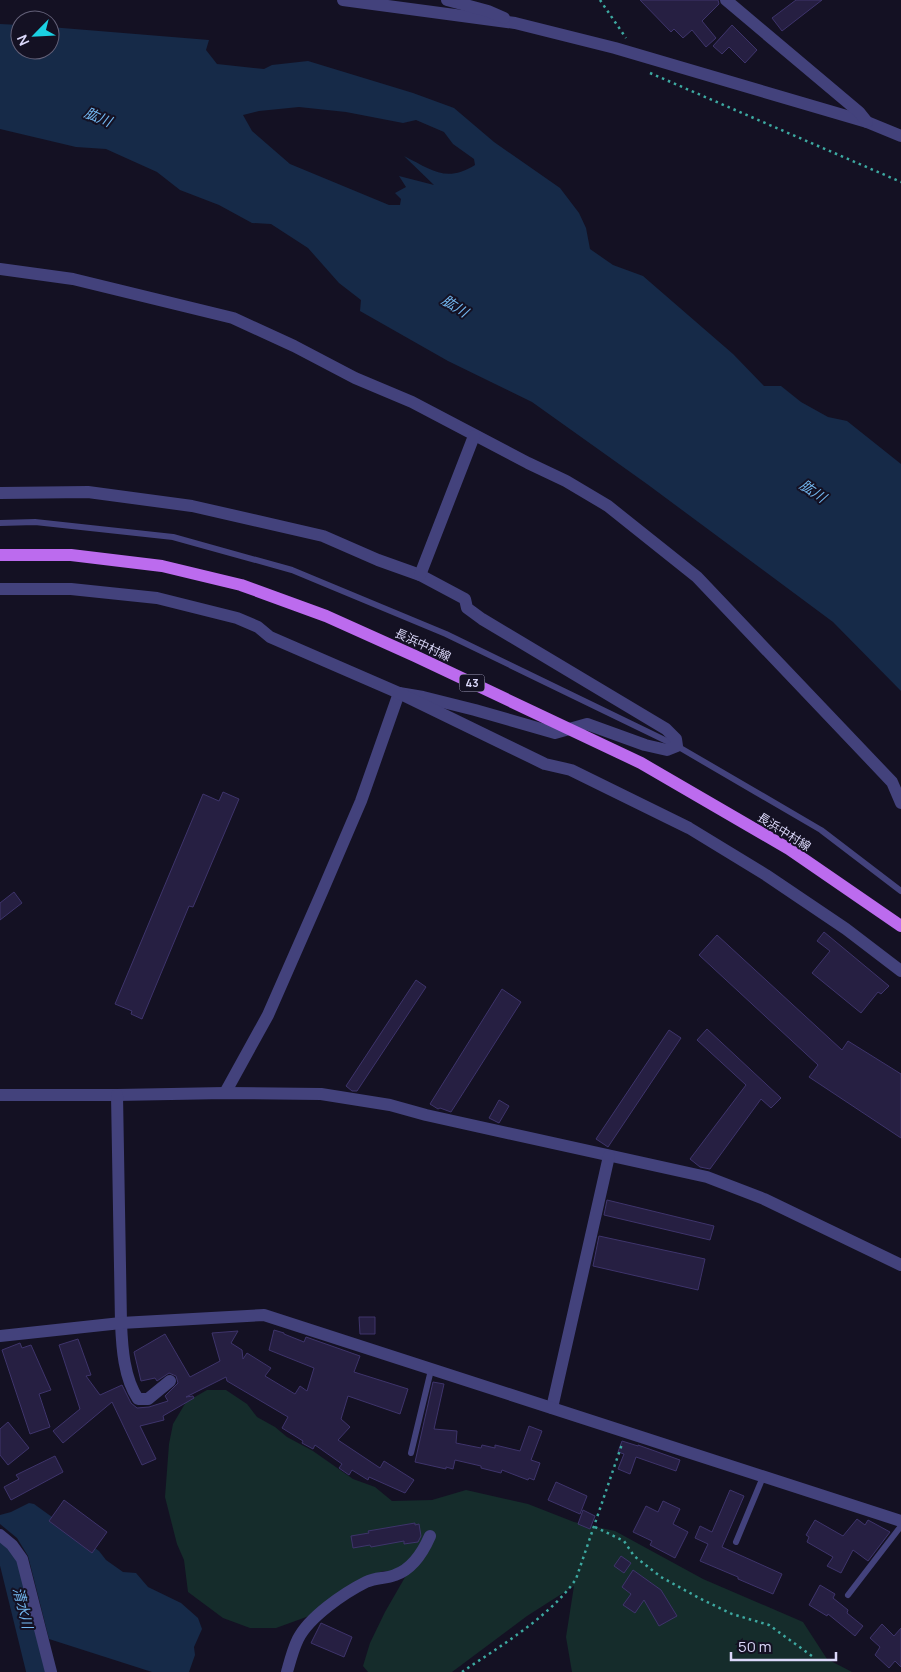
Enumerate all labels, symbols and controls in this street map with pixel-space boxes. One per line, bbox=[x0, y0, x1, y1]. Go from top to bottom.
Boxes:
north arrow bbox=[10, 10, 60, 60]
text: N bbox=[12, 32, 33, 49]
water label: 肱川 bbox=[82, 102, 117, 132]
water label: 肱川 bbox=[438, 290, 474, 322]
water label: 肱川 bbox=[796, 475, 832, 507]
street label: 長浜中村線 bbox=[392, 624, 454, 665]
road number: 43 bbox=[460, 674, 484, 691]
street label: 長浜中村線 bbox=[754, 808, 814, 855]
water label: 清水川 bbox=[9, 1585, 38, 1632]
scale bar bbox=[731, 1630, 836, 1662]
text: 50 m bbox=[738, 1636, 772, 1657]

